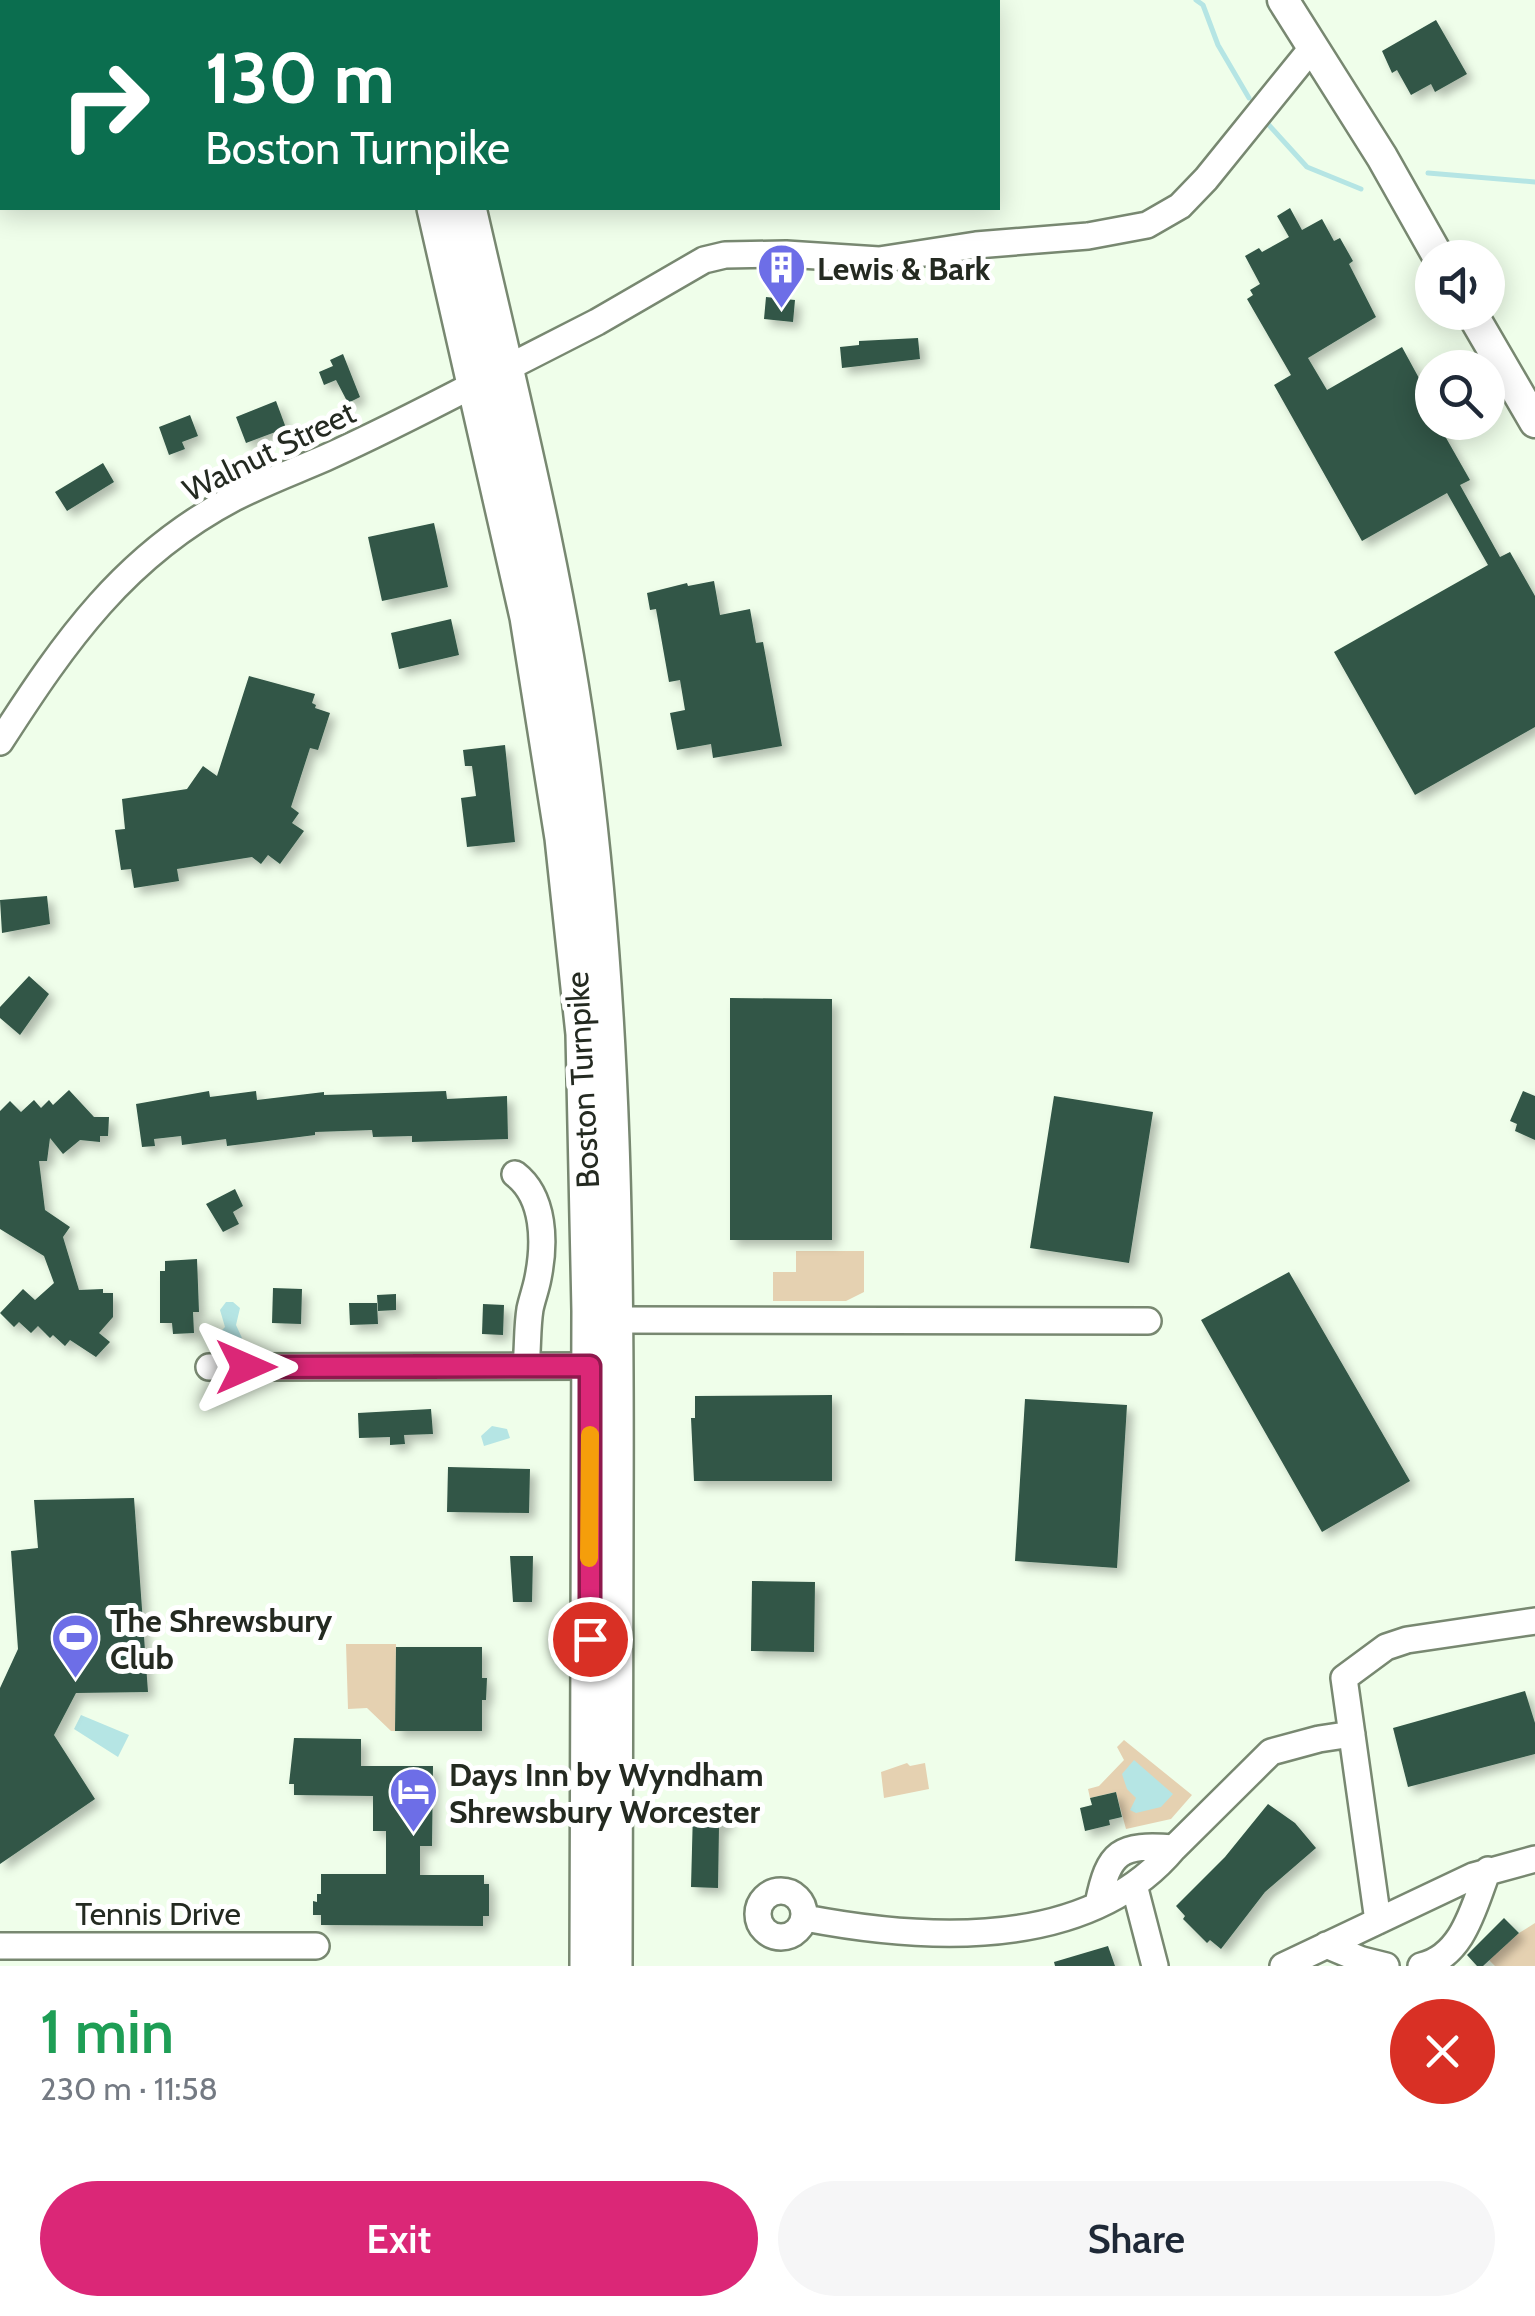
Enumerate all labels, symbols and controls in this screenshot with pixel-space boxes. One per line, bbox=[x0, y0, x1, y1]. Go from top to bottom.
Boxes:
text: 130 m bbox=[205, 35, 395, 121]
icon: right bbox=[40, 40, 170, 170]
text: Boston Turnpike bbox=[205, 121, 510, 175]
map controls bbox=[1415, 240, 1505, 440]
button: sound bbox=[1415, 240, 1505, 330]
building icon: Lewis & Bark bbox=[756, 242, 808, 310]
place label: Lewis & Bark bbox=[817, 249, 991, 288]
button: search bbox=[1415, 350, 1505, 440]
street label: Walnut Street bbox=[177, 392, 362, 509]
street label: Boston Turnpike bbox=[557, 971, 607, 1189]
position arrow bbox=[194, 1315, 298, 1419]
pin bbox=[548, 1597, 633, 1682]
place label: The Shrewsbury Club bbox=[110, 1601, 333, 1677]
sports icon: The Shrewsbury Club bbox=[49, 1612, 101, 1680]
icon: arrive bbox=[563, 1612, 618, 1667]
place label: Days Inn by Wyndham Shrewsbury Worcester bbox=[449, 1755, 763, 1831]
hotel icon: Days Inn by Wyndham Shrewsbury Worcester bbox=[388, 1766, 440, 1834]
street label: Tennis Drive bbox=[75, 1894, 241, 1933]
text: 1 min bbox=[40, 1995, 174, 2068]
button: close bbox=[1390, 1999, 1495, 2104]
text: 230 m · 11:58 bbox=[40, 2069, 218, 2108]
button: Exit bbox=[40, 2181, 758, 2296]
button: Share bbox=[778, 2181, 1495, 2296]

